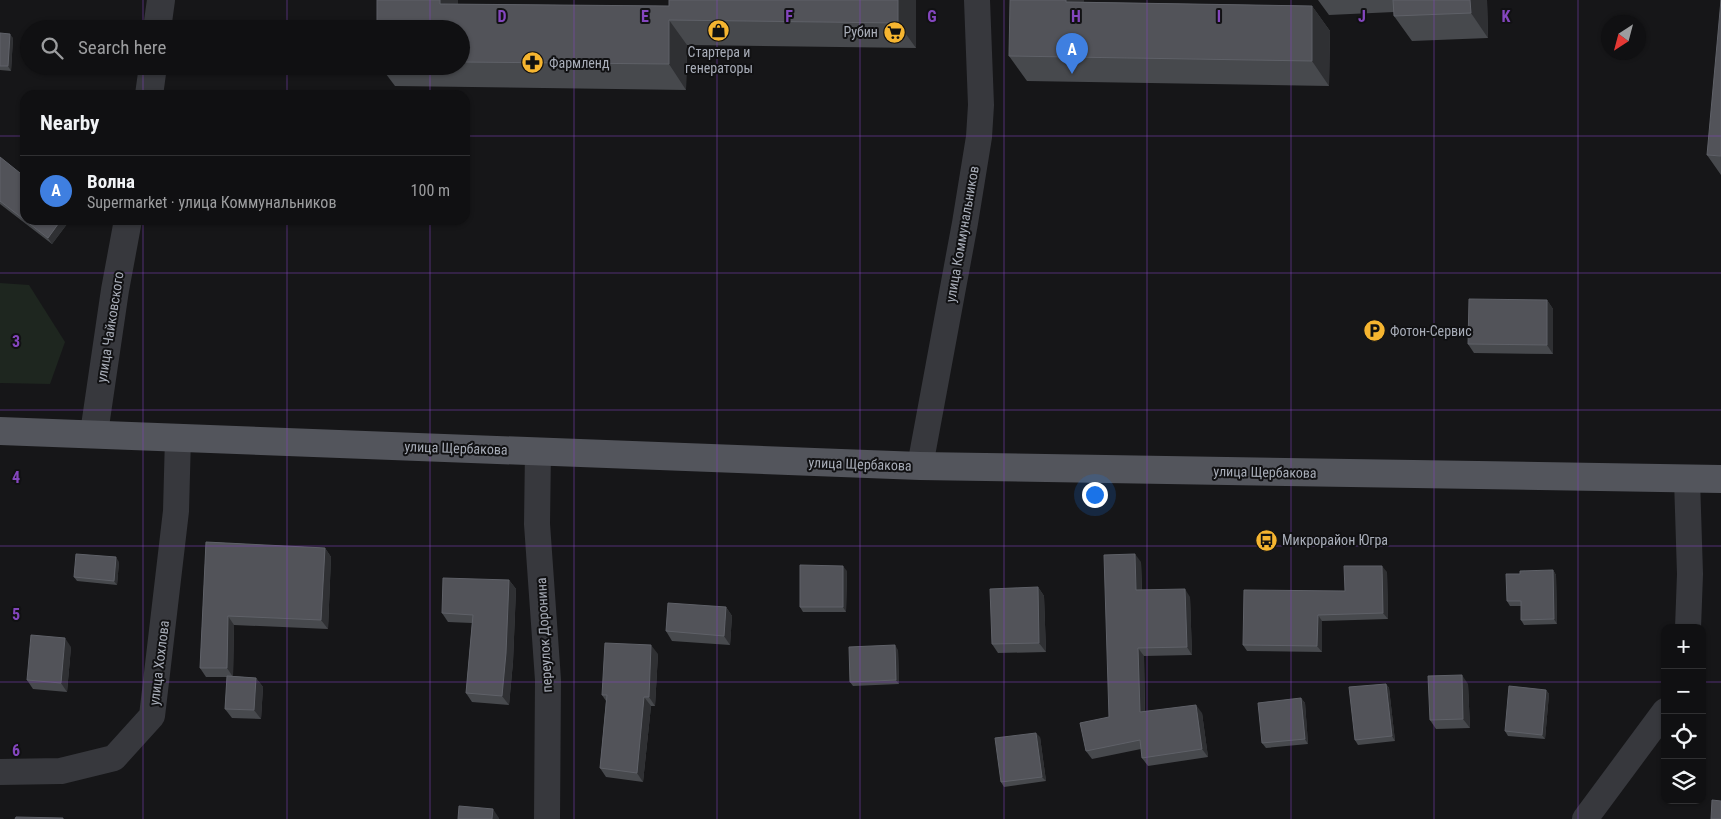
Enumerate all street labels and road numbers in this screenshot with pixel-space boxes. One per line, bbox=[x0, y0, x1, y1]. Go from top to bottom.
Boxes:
street label: улица Коммунальников bbox=[942, 165, 982, 303]
street label: улица Чайковского bbox=[93, 270, 127, 384]
street label: улица Щербакова bbox=[404, 438, 508, 458]
street label: улица Щербакова bbox=[808, 454, 912, 474]
street label: улица Щербакова bbox=[1213, 463, 1317, 481]
street label: переулок Доронина bbox=[533, 577, 555, 693]
street label: улица Хохлова bbox=[146, 620, 172, 706]

